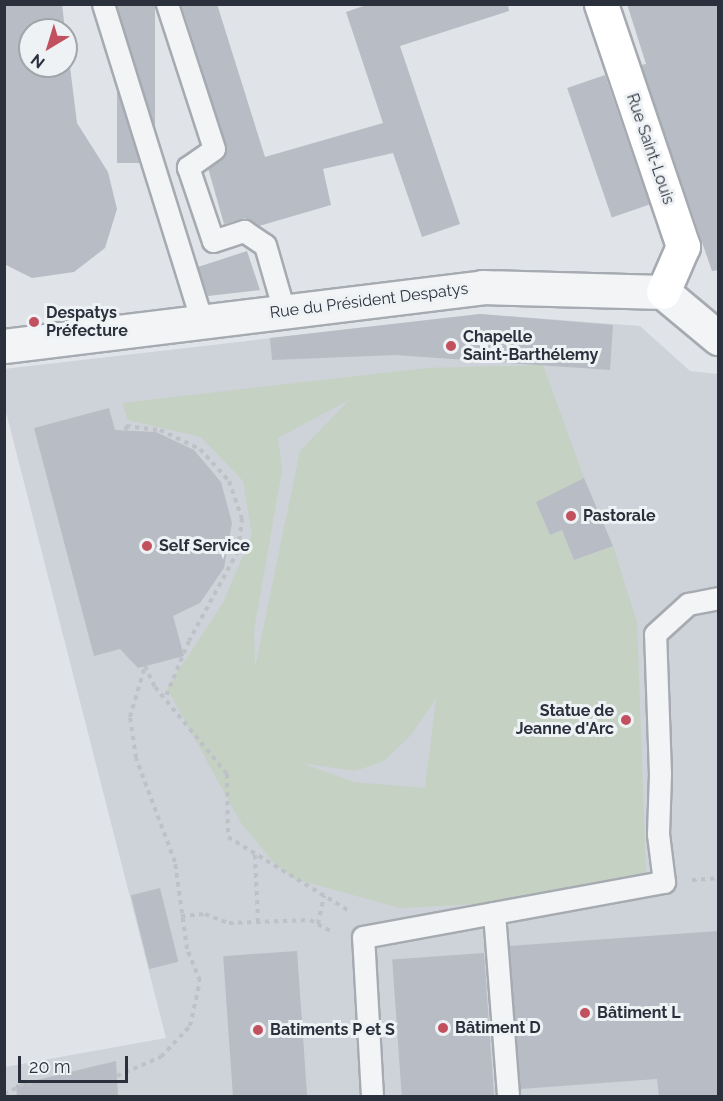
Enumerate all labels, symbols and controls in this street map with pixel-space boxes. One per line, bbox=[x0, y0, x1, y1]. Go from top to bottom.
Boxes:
north arrow bbox=[18, 18, 78, 78]
text: N bbox=[27, 50, 49, 72]
street label: Rue Saint-Louis bbox=[622, 91, 678, 207]
street label: Rue du Président Despatys bbox=[269, 279, 469, 323]
place label: Despatys Préfecture bbox=[46, 303, 128, 341]
marker: Despatys Préfecture bbox=[27, 315, 41, 329]
place label: Chapelle Saint-Barthélemy bbox=[463, 327, 598, 365]
marker: Chapelle Saint-Barthélemy bbox=[444, 339, 458, 353]
place label: Pastorale bbox=[583, 506, 656, 526]
marker: Pastorale bbox=[564, 509, 578, 523]
place label: Self Service bbox=[159, 536, 250, 556]
marker: Self Service bbox=[140, 539, 154, 553]
place label: Statue de Jeanne d'Arc bbox=[516, 701, 614, 739]
marker: Statue de Jeanne d'Arc bbox=[619, 713, 633, 727]
place label: Bâtiment L bbox=[597, 1003, 681, 1023]
marker: Bâtiment L bbox=[578, 1006, 592, 1020]
place label: Bâtiment D bbox=[455, 1018, 541, 1038]
place label: Batiments P et S bbox=[270, 1020, 395, 1040]
marker: Bâtiment D bbox=[436, 1021, 450, 1035]
marker: Batiments P et S bbox=[251, 1023, 265, 1037]
scale bar bbox=[21, 1044, 130, 1082]
text: 20 m bbox=[29, 1056, 71, 1077]

